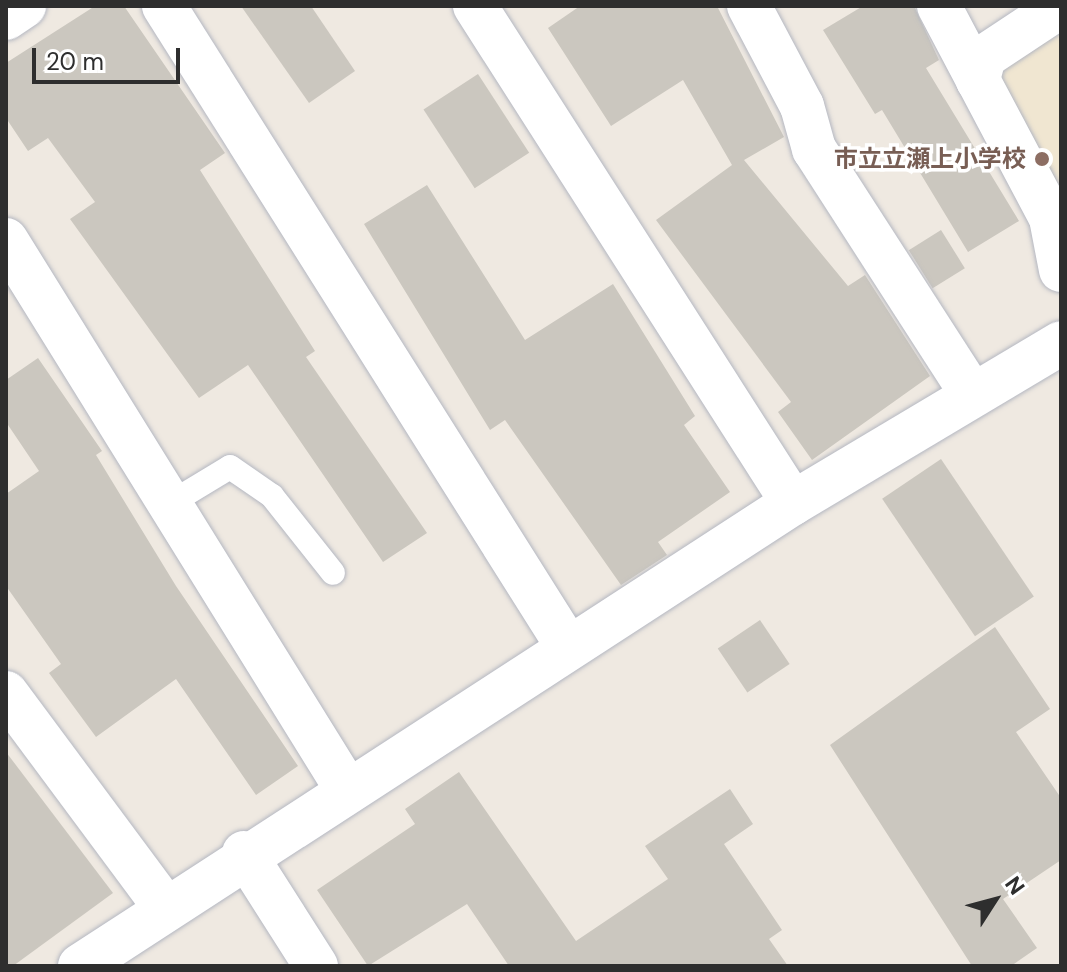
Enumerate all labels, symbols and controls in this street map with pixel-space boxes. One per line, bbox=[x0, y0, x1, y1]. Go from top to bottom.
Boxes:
scale bar bbox=[36, 32, 184, 82]
text: 20 m bbox=[46, 46, 104, 77]
place label: 市立立瀬上小学校 bbox=[834, 145, 1026, 173]
marker: 市立立瀬上小学校 bbox=[1033, 150, 1051, 168]
north arrow bbox=[955, 860, 1035, 940]
text: N bbox=[998, 871, 1031, 901]

